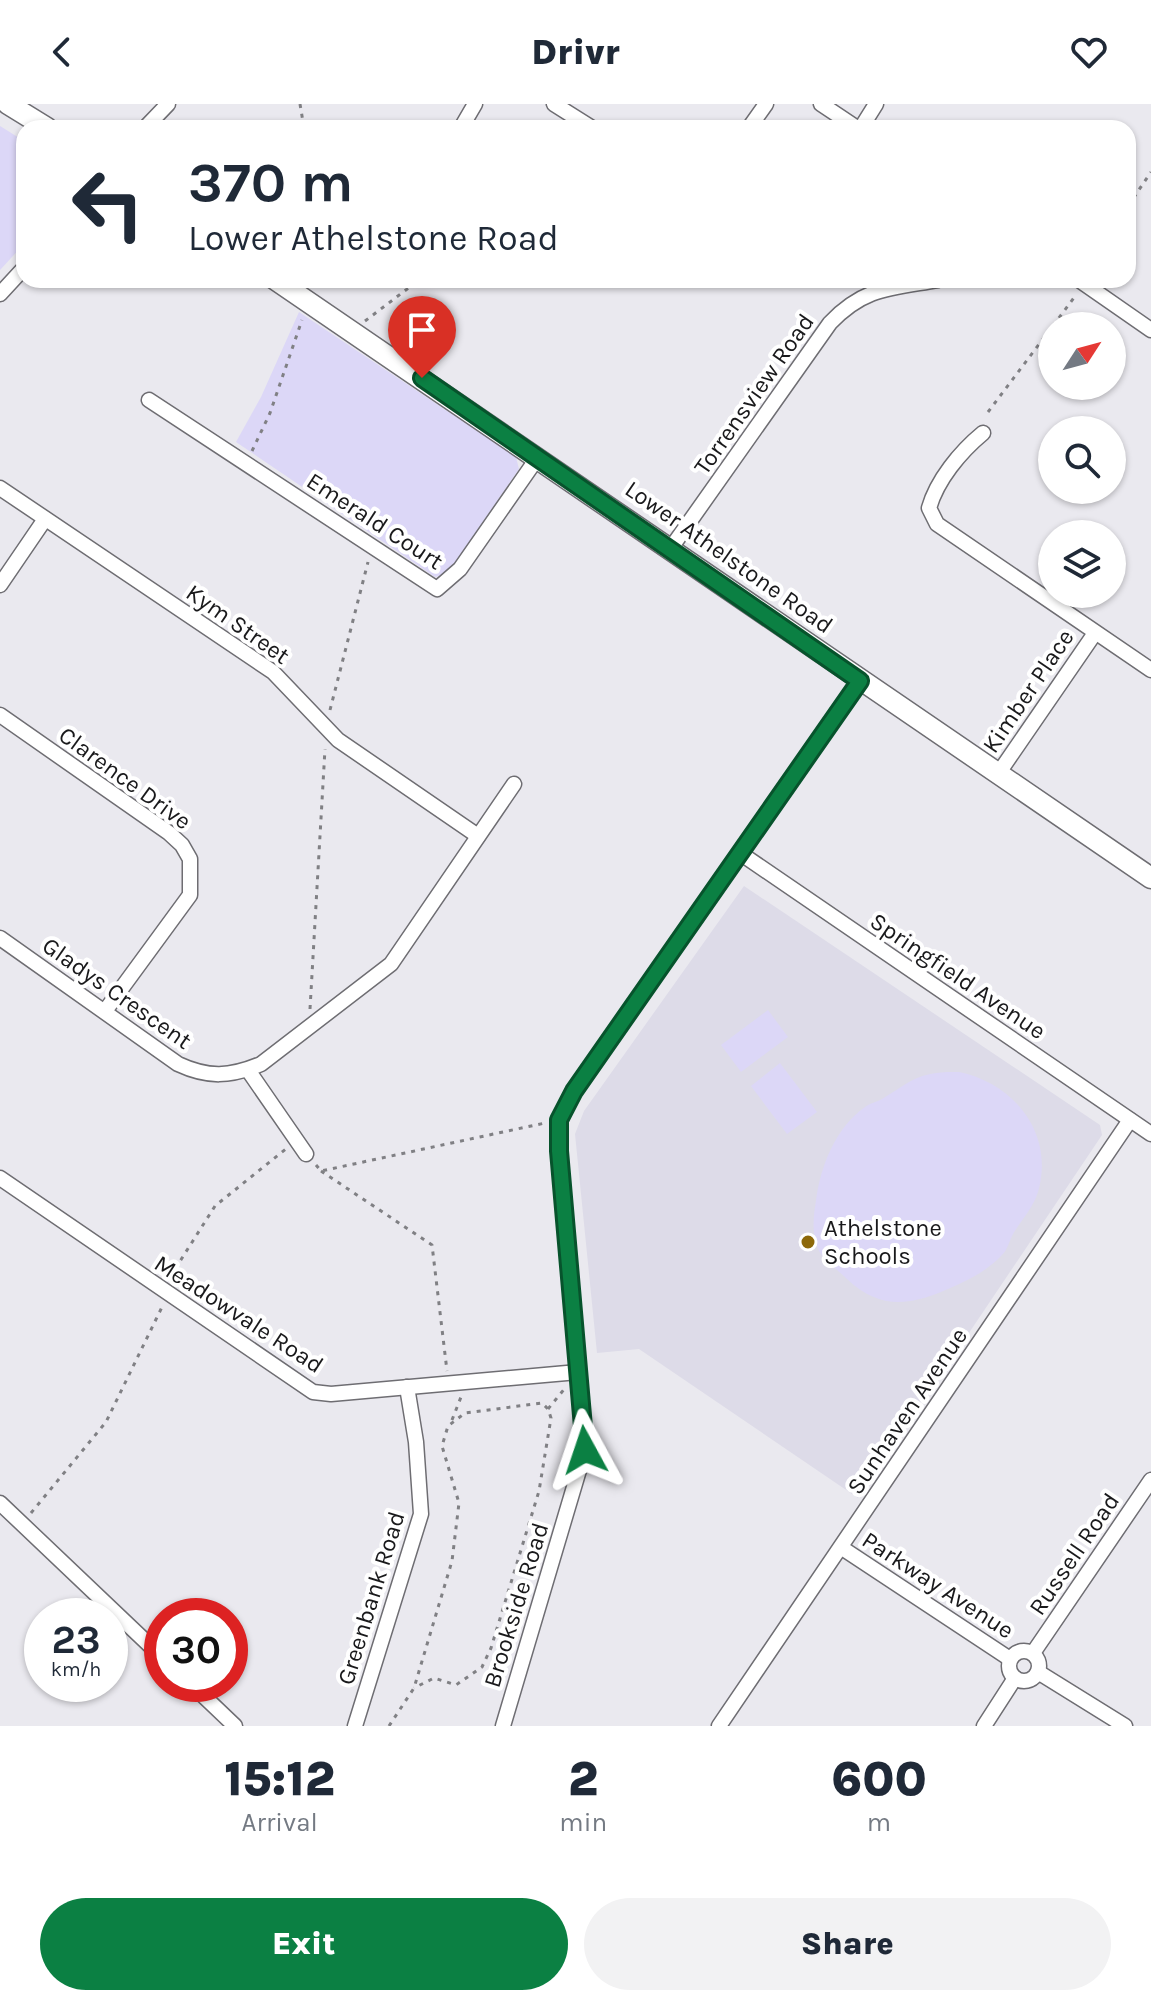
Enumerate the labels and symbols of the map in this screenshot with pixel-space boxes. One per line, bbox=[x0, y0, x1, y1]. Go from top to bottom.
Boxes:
pin bbox=[388, 296, 456, 378]
street label: Torrensview Road bbox=[688, 308, 820, 480]
north arrow bbox=[1038, 312, 1126, 400]
street label: Emerald Court bbox=[302, 467, 448, 575]
street label: Lower Athelstone Road bbox=[620, 475, 838, 639]
street label: Kym Street bbox=[181, 578, 295, 670]
street label: Kimber Place bbox=[976, 624, 1080, 758]
street label: Clarence Drive bbox=[53, 721, 197, 835]
street label: Springfield Avenue bbox=[865, 907, 1051, 1045]
street label: Gladys Crescent bbox=[37, 931, 197, 1055]
place label: Athelstone Schools bbox=[824, 1214, 942, 1270]
marker: Athelstone Schools bbox=[799, 1233, 817, 1251]
street label: Meadowvale Road bbox=[149, 1249, 329, 1379]
street label: Sunhaven Avenue bbox=[841, 1322, 973, 1500]
position arrow bbox=[543, 1408, 627, 1492]
street label: Russell Road bbox=[1023, 1488, 1125, 1620]
street label: Greenbank Road bbox=[331, 1508, 411, 1688]
street label: Brookside Road bbox=[478, 1519, 554, 1691]
street label: Parkway Avenue bbox=[857, 1526, 1019, 1644]
speed limit sign: 30 bbox=[144, 1598, 248, 1702]

